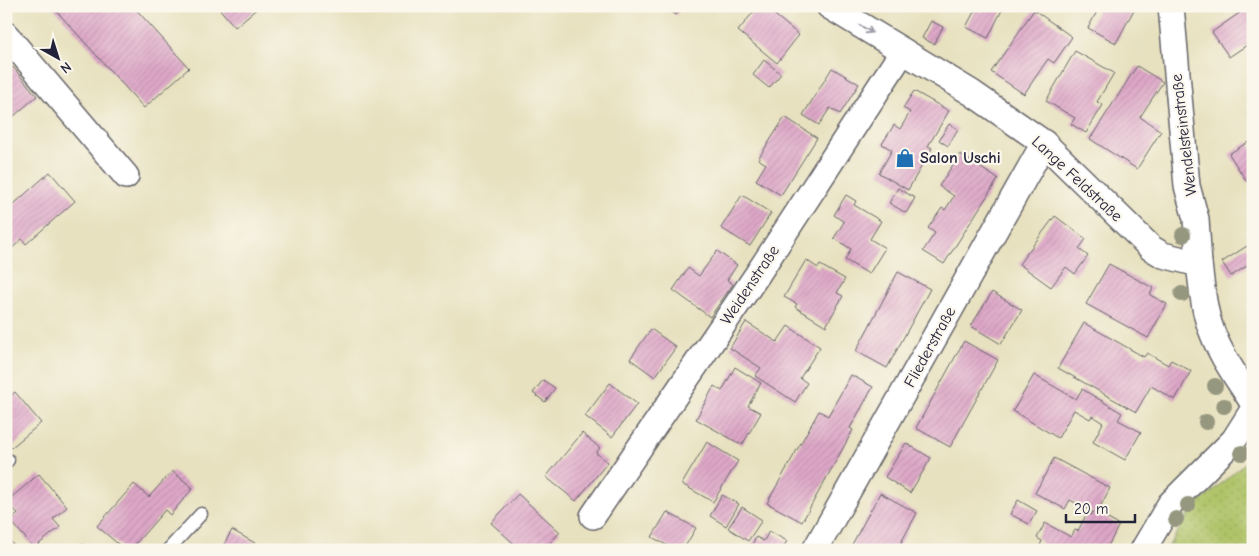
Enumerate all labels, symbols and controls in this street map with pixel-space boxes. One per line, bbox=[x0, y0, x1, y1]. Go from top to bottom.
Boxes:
one-way arrow bbox=[858, 24, 872, 34]
north arrow bbox=[32, 32, 82, 82]
text: N bbox=[57, 58, 75, 77]
street label: Wendelsteinstraße bbox=[1168, 73, 1200, 197]
street label: Lange Feldstraße bbox=[1028, 133, 1126, 225]
shop icon: Salon Uschi bbox=[894, 147, 916, 169]
place label: Salon Uschi bbox=[920, 149, 1001, 167]
street label: Weidenstraße bbox=[717, 242, 783, 328]
street label: Fliederstraße bbox=[901, 304, 959, 390]
scale bar bbox=[1066, 491, 1135, 523]
text: 20 m bbox=[1074, 500, 1108, 518]

